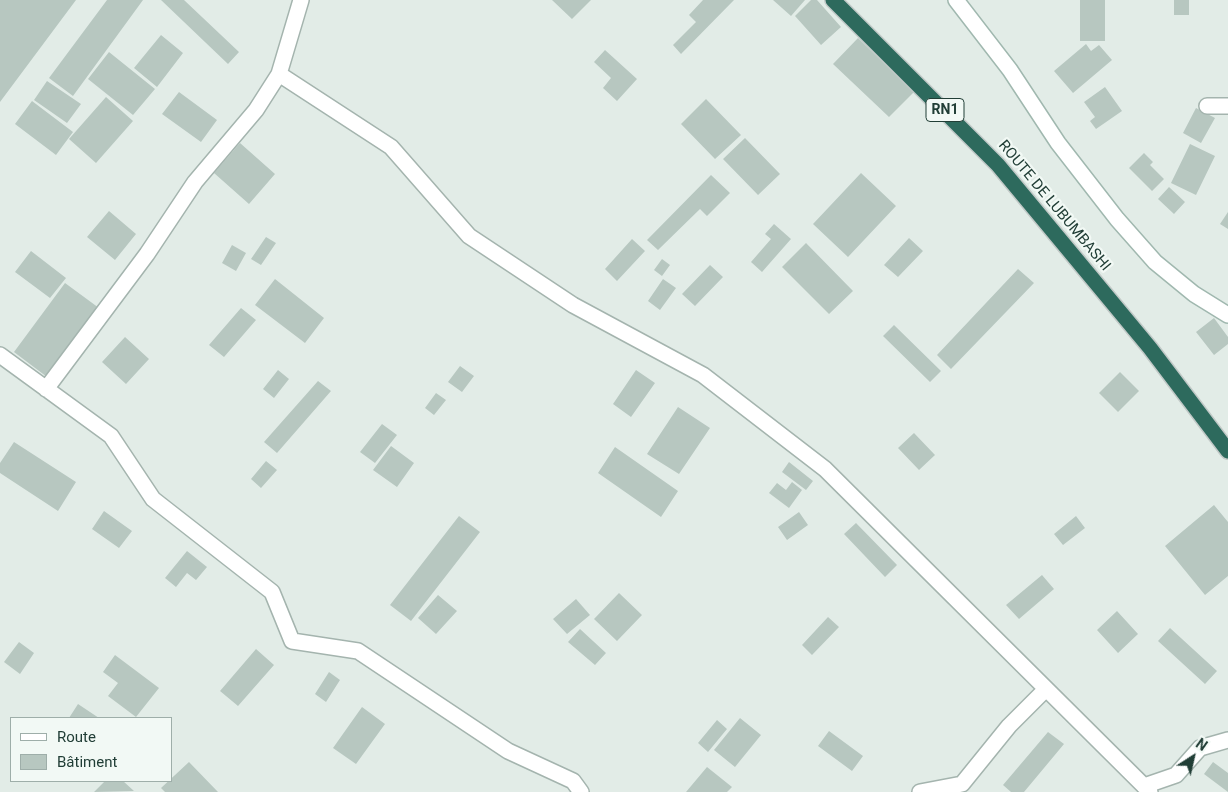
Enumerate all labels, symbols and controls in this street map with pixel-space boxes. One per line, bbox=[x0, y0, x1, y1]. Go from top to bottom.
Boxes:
road number: RN1 bbox=[926, 98, 964, 122]
street label: ROUTE DE LUBUMBASHI bbox=[994, 137, 1114, 275]
legend bbox=[10, 717, 172, 782]
text: Route bbox=[57, 728, 96, 746]
north arrow bbox=[1168, 732, 1218, 782]
text: N bbox=[1193, 735, 1210, 754]
text: Bâtiment bbox=[57, 753, 117, 771]

